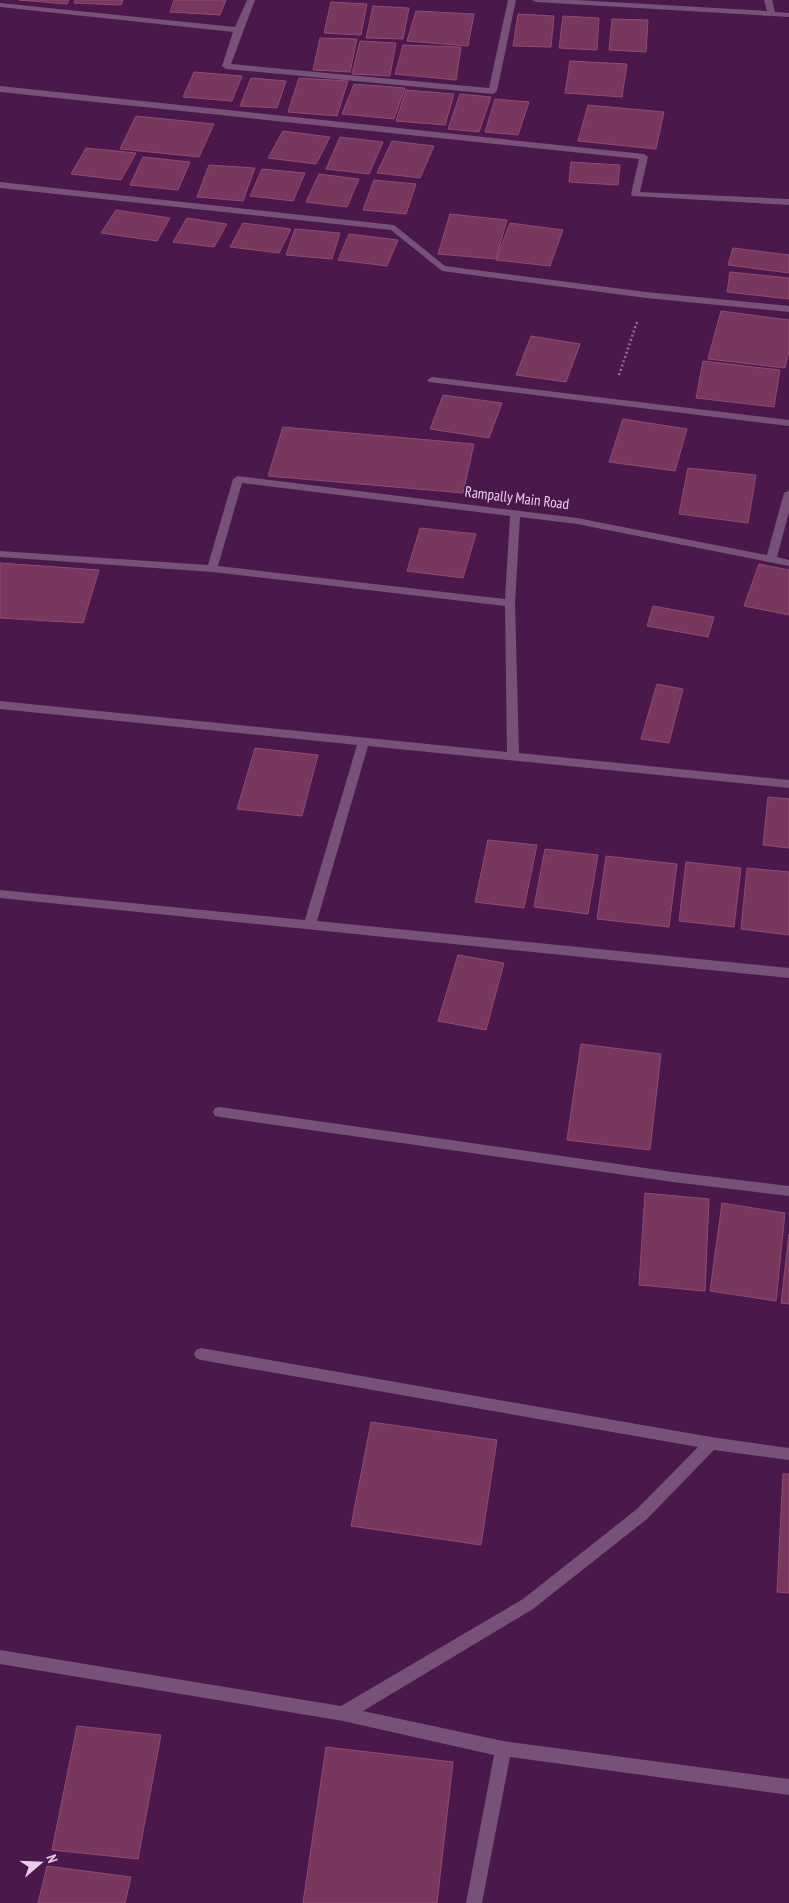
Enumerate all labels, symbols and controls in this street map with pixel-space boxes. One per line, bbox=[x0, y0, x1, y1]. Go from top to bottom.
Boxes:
street label: Rampally Main Road bbox=[464, 482, 570, 513]
north arrow bbox=[15, 1838, 65, 1888]
text: N bbox=[43, 1852, 62, 1865]

